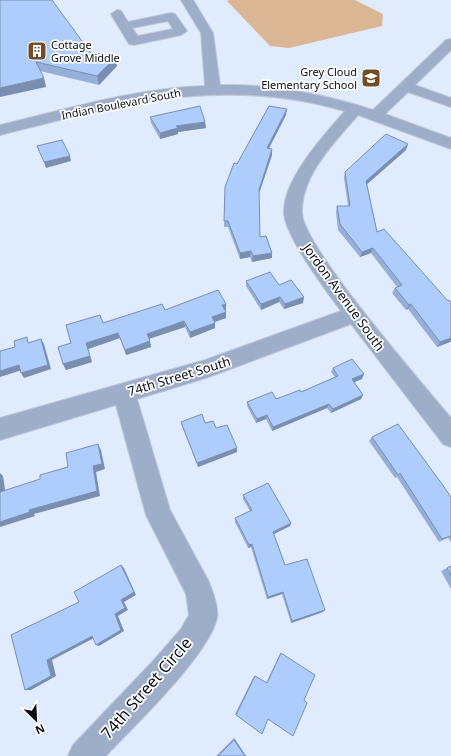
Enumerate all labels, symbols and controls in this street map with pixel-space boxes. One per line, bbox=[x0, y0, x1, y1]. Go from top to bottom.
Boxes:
place label: Cottage Grove Middle bbox=[51, 37, 120, 65]
building icon: Cottage Grove Middle bbox=[26, 40, 48, 62]
place label: Grey Cloud Elementary School bbox=[261, 64, 357, 92]
school or university icon: Grey Cloud Elementary School bbox=[360, 67, 382, 89]
street label: Indian Boulevard South bbox=[60, 85, 182, 122]
street label: Jordon Avenue South bbox=[298, 238, 389, 354]
street label: 74th Street South bbox=[125, 352, 233, 400]
street label: 74th Street Circle bbox=[96, 632, 196, 744]
north arrow bbox=[16, 700, 56, 740]
text: N bbox=[33, 721, 47, 738]

